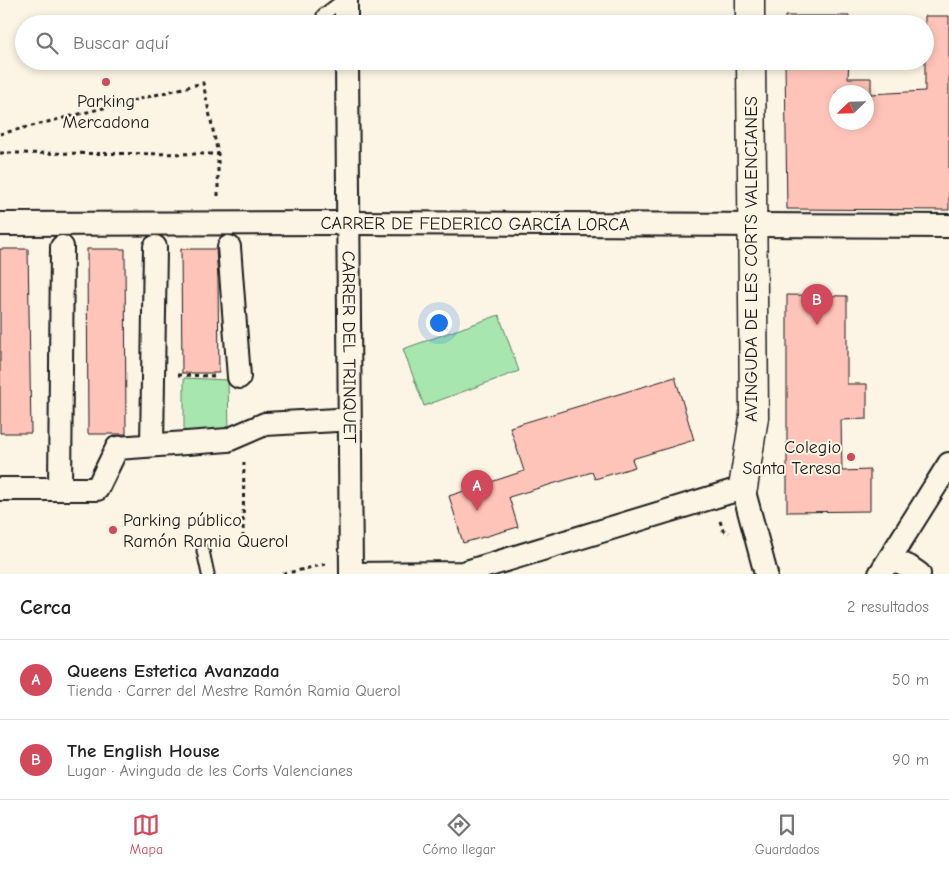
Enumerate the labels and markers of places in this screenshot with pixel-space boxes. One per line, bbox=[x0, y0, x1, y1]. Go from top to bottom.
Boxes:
marker: Parking Mercadona bbox=[100, 76, 112, 88]
place label: Parking Mercadona bbox=[63, 91, 149, 133]
pin: B bbox=[801, 284, 833, 325]
place label: Colegio Santa Teresa bbox=[742, 437, 841, 479]
marker: Colegio Santa Teresa bbox=[845, 451, 857, 463]
pin: A bbox=[461, 470, 493, 511]
place label: Parking público Ramón Ramia Querol bbox=[123, 510, 289, 552]
marker: Parking público Ramón Ramia Querol bbox=[107, 524, 119, 536]

